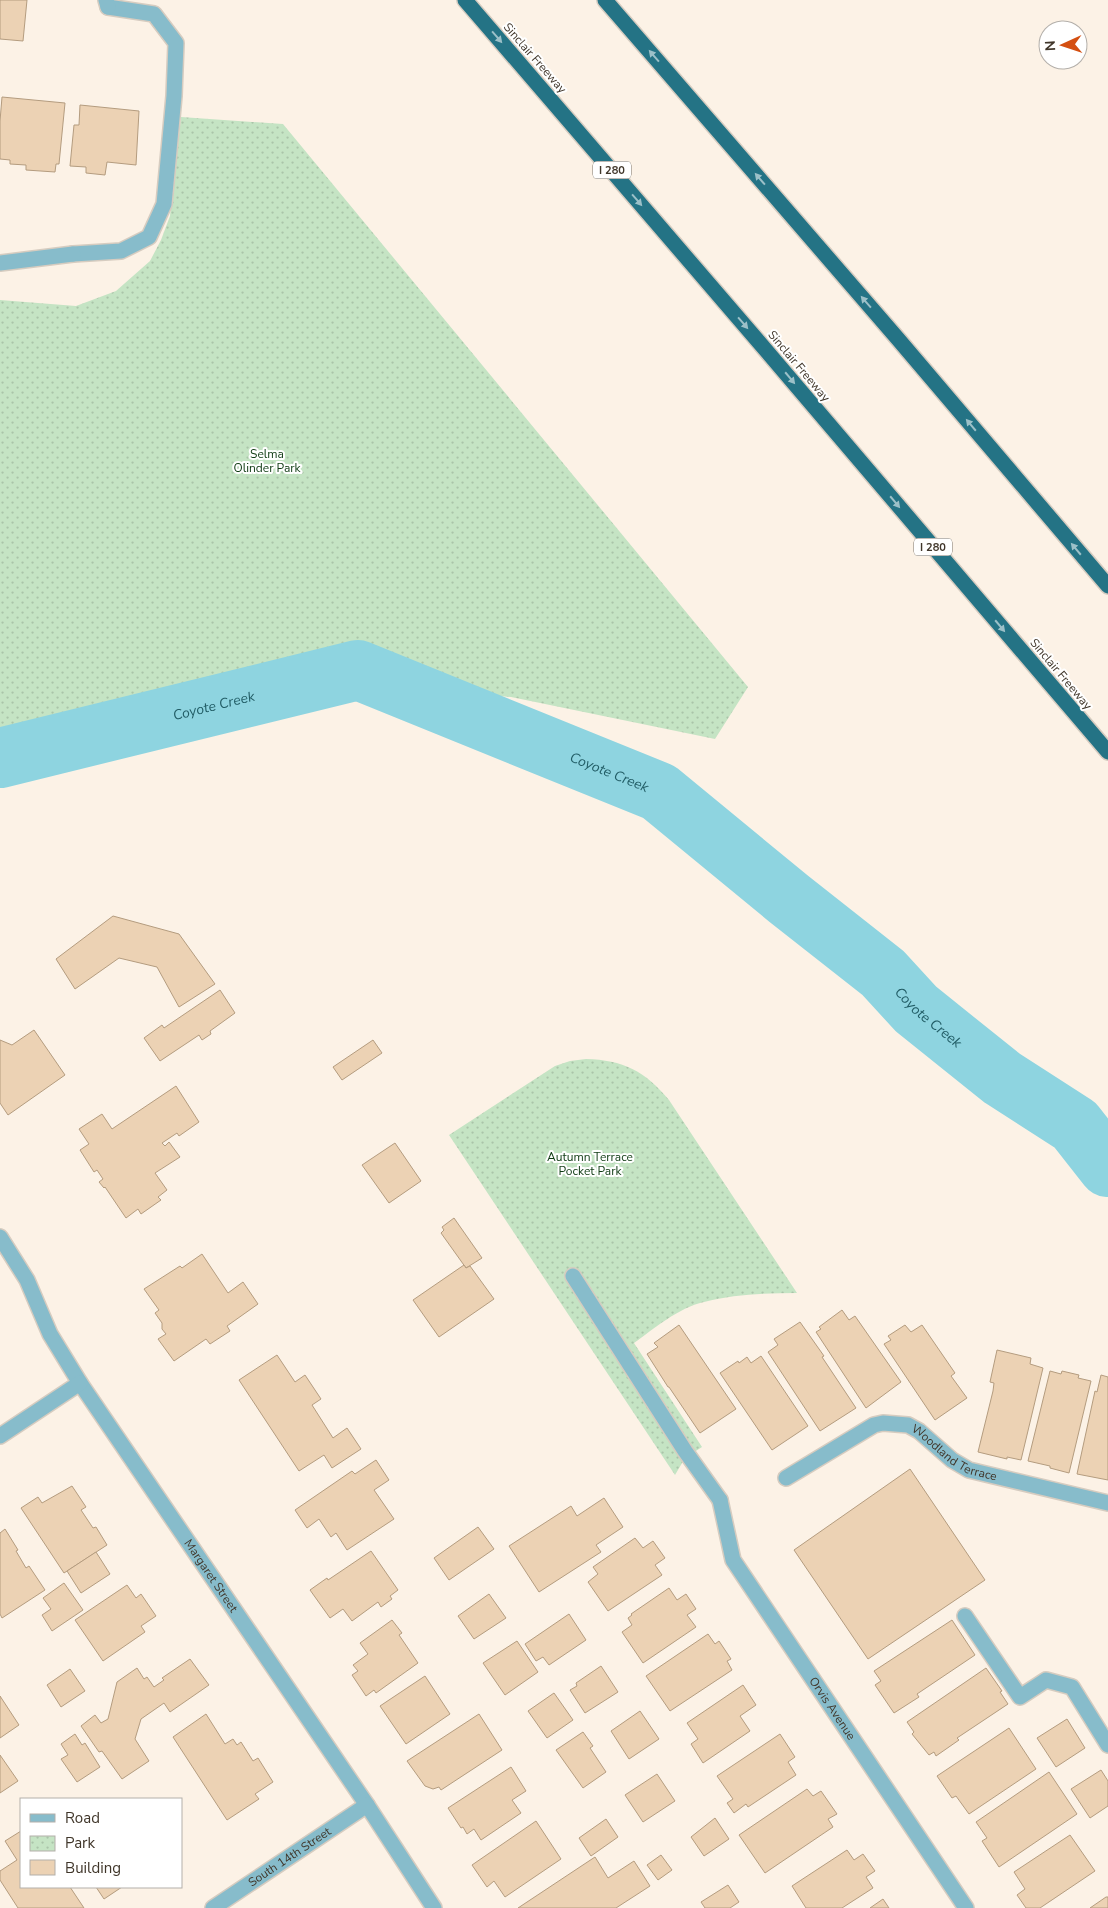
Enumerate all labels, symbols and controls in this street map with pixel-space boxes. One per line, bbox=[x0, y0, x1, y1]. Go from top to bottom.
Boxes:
street label: Sinclair Freeway bbox=[500, 19, 571, 97]
north arrow bbox=[1038, 20, 1088, 70]
one-way arrow bbox=[491, 30, 502, 43]
text: N bbox=[1041, 40, 1060, 51]
one-way arrow bbox=[648, 50, 659, 63]
road number: I 280 bbox=[593, 162, 631, 178]
one-way arrow bbox=[754, 173, 766, 185]
one-way arrow bbox=[631, 194, 642, 206]
one-way arrow bbox=[860, 296, 872, 308]
one-way arrow bbox=[737, 317, 748, 329]
street label: Sinclair Freeway bbox=[764, 327, 834, 406]
one-way arrow bbox=[784, 371, 795, 384]
one-way arrow bbox=[966, 419, 977, 432]
park label: Selma Olinder Park bbox=[233, 446, 302, 476]
one-way arrow bbox=[889, 496, 900, 508]
road number: I 280 bbox=[914, 538, 952, 556]
one-way arrow bbox=[1071, 543, 1082, 556]
one-way arrow bbox=[995, 619, 1006, 632]
street label: Sinclair Freeway bbox=[1026, 635, 1096, 714]
water label: Coyote Creek bbox=[171, 686, 257, 725]
water label: Coyote Creek bbox=[567, 747, 653, 797]
water label: Coyote Creek bbox=[891, 983, 967, 1052]
park label: Autumn Terrace Pocket Park bbox=[547, 1149, 633, 1179]
street label: Woodland Terrace bbox=[909, 1421, 998, 1484]
street label: Margaret Street bbox=[181, 1536, 242, 1616]
street label: Orvis Avenue bbox=[806, 1674, 859, 1743]
legend bbox=[20, 1798, 182, 1888]
text: Road bbox=[65, 1808, 100, 1828]
street label: South 14th Street bbox=[245, 1823, 335, 1890]
text: Park bbox=[65, 1833, 95, 1853]
text: Building bbox=[65, 1858, 121, 1878]

